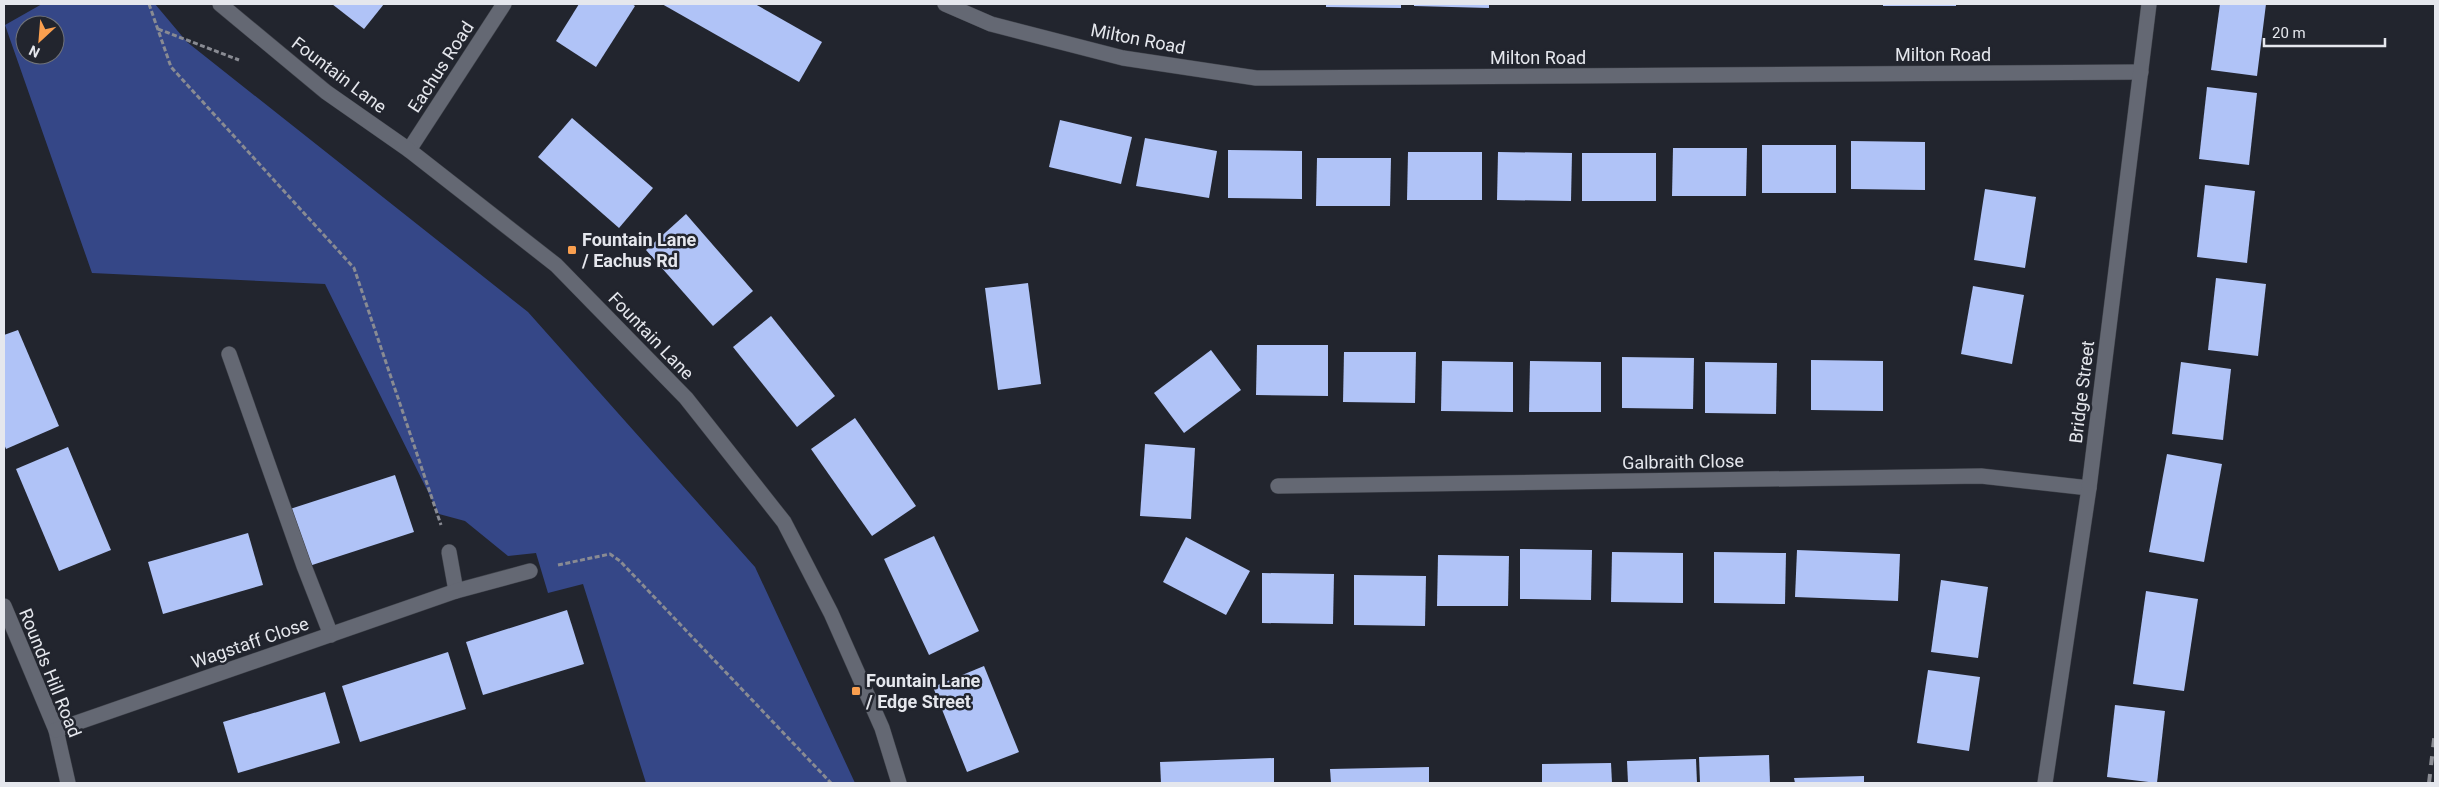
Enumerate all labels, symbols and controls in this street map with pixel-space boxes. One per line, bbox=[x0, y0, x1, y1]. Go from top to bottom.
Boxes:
north arrow bbox=[15, 15, 65, 65]
scale bar bbox=[2264, 15, 2385, 47]
street label: Eachus Road bbox=[403, 17, 478, 116]
street label: Milton Road bbox=[1089, 19, 1187, 58]
text: 20 m bbox=[2272, 24, 2306, 42]
street label: Fountain Lane bbox=[288, 32, 391, 117]
text: N bbox=[26, 42, 42, 61]
street label: Milton Road bbox=[1895, 44, 1991, 65]
street label: Milton Road bbox=[1490, 47, 1586, 68]
place label: Fountain Lane / Eachus Rd bbox=[581, 229, 697, 271]
marker: Fountain Lane / Eachus Rd bbox=[566, 244, 578, 256]
street label: Fountain Lane bbox=[604, 288, 698, 384]
street label: Bridge Street bbox=[2065, 339, 2098, 445]
street label: Galbraith Close bbox=[1622, 450, 1744, 473]
street label: Rounds Hill Road bbox=[15, 605, 86, 740]
street label: Wagstaff Close bbox=[188, 613, 311, 672]
place label: Fountain Lane / Edge Street bbox=[865, 670, 981, 712]
marker: Fountain Lane / Edge Street bbox=[850, 685, 862, 697]

